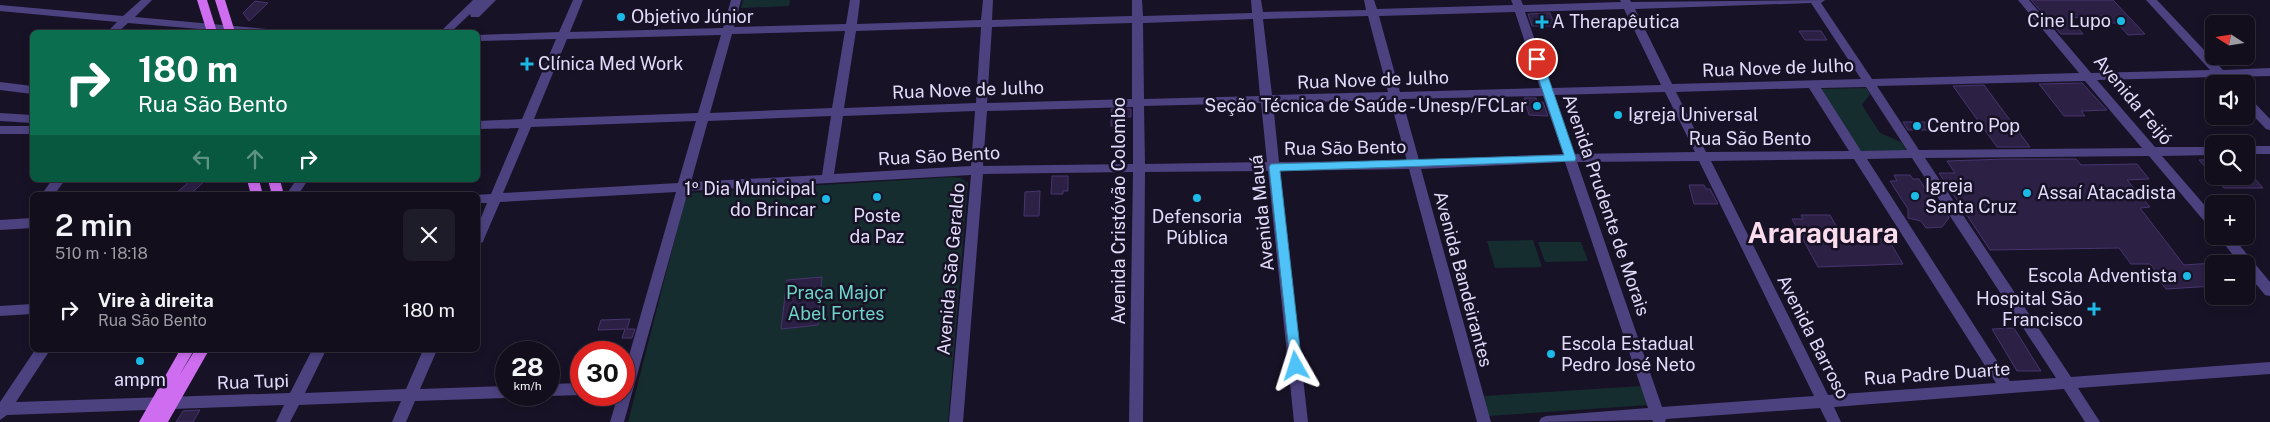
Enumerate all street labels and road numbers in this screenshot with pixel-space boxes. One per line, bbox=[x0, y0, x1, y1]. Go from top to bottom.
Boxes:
street label: Avenida Feijó bbox=[2090, 51, 2177, 149]
street label: Rua Nove de Julho bbox=[1702, 54, 1854, 81]
street label: Rua Nove de Julho bbox=[1297, 66, 1449, 93]
street label: Rua Nove de Julho bbox=[892, 76, 1044, 103]
street label: Avenida Prudente de Morais bbox=[1559, 91, 1654, 318]
street label: Avenida Cristóvão Colombo bbox=[1108, 97, 1129, 325]
street label: Rua São Bento bbox=[1689, 128, 1811, 149]
street label: Rua São Bento bbox=[1284, 136, 1406, 159]
street label: Rua São Bento bbox=[877, 142, 1001, 169]
street label: Avenida Mauá bbox=[1245, 154, 1278, 272]
street label: Avenida São Geraldo bbox=[933, 182, 969, 356]
street label: Avenida Bandeirantes bbox=[1430, 189, 1497, 369]
street label: Avenida Barroso bbox=[1773, 271, 1854, 402]
street label: Rua Padre Duarte bbox=[1863, 358, 2011, 389]
street label: Rua Tupi bbox=[217, 370, 289, 393]

